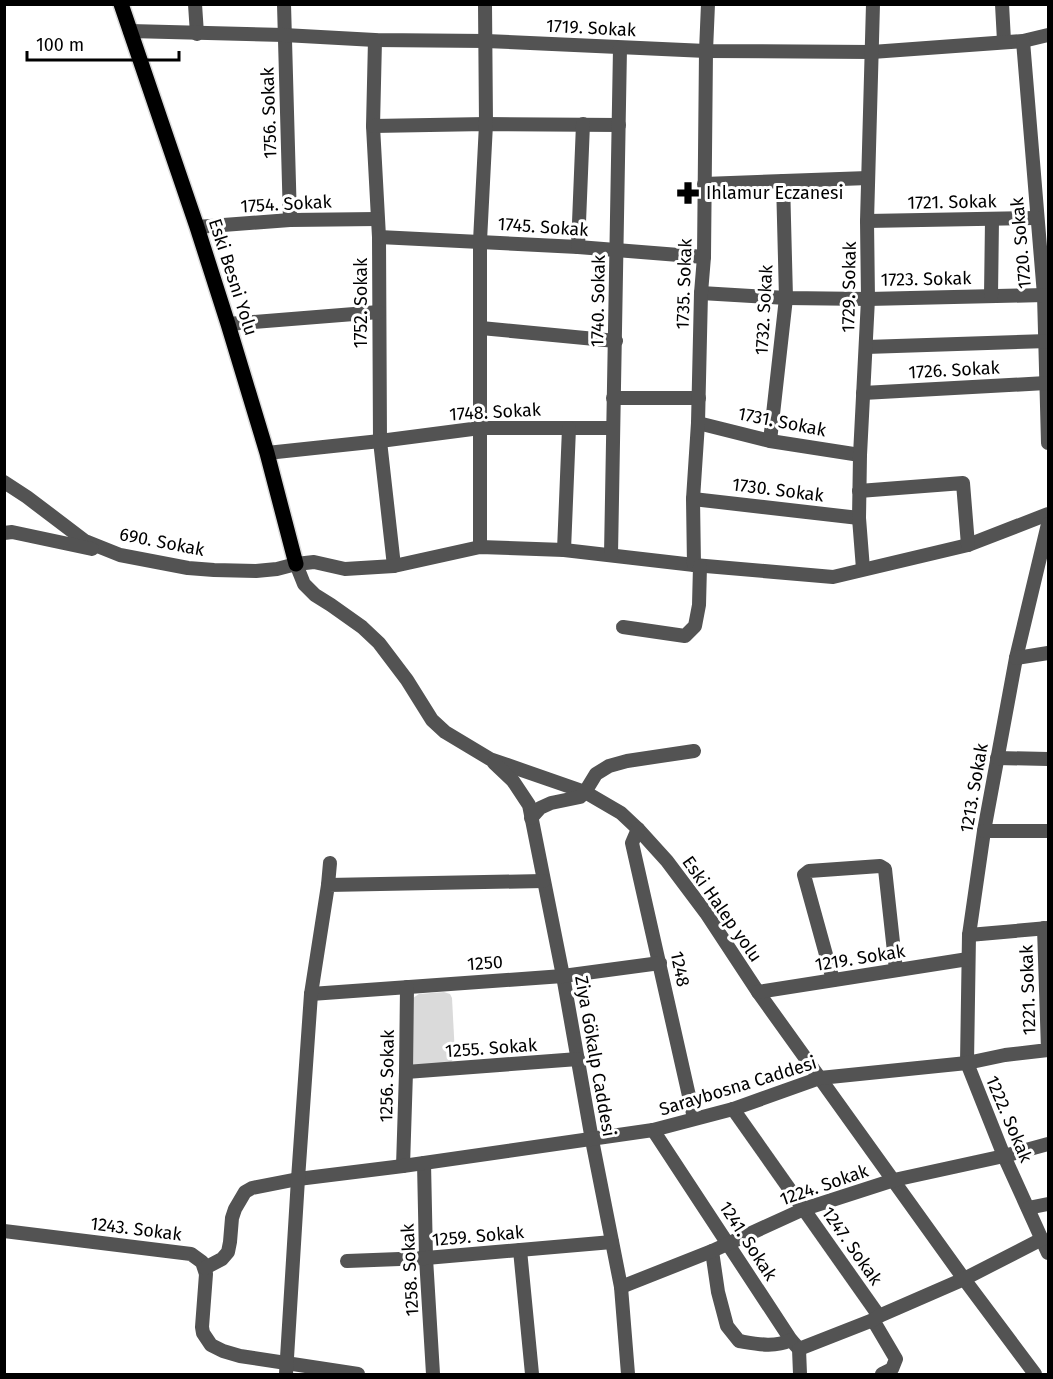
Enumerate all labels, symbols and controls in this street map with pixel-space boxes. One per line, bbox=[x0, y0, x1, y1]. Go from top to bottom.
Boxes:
street label: 1719. Sokak bbox=[545, 15, 637, 41]
scale bar bbox=[27, 24, 178, 62]
text: 100 m bbox=[36, 34, 84, 56]
street label: 1756. Sokak bbox=[256, 66, 282, 159]
pharmacy icon: Ihlamur Eczanesi bbox=[675, 180, 701, 206]
place label: Ihlamur Eczanesi bbox=[706, 182, 844, 204]
street label: 1721. Sokak bbox=[907, 190, 998, 214]
street label: 1754. Sokak bbox=[240, 191, 333, 217]
street label: 1720. Sokak bbox=[1006, 196, 1036, 290]
street label: 1745. Sokak bbox=[497, 213, 590, 241]
street label: Eski Besni Yolu bbox=[204, 216, 262, 338]
street label: 1735. Sokak bbox=[671, 237, 697, 330]
street label: 1729. Sokak bbox=[837, 241, 861, 333]
street label: 1740. Sokak bbox=[586, 254, 610, 347]
street label: 1752. Sokak bbox=[350, 257, 372, 348]
street label: 1732. Sokak bbox=[751, 263, 777, 356]
street label: 1723. Sokak bbox=[880, 267, 972, 291]
street label: 1726. Sokak bbox=[908, 357, 1001, 383]
street label: 1748. Sokak bbox=[449, 399, 542, 425]
street label: 1731. Sokak bbox=[736, 403, 829, 441]
street label: 1730. Sokak bbox=[731, 473, 826, 507]
street label: 690. Sokak bbox=[118, 523, 207, 561]
street label: 1213. Sokak bbox=[955, 741, 993, 834]
street label: Eski Halep yolu bbox=[677, 852, 767, 966]
street label: 1219. Sokak bbox=[813, 940, 907, 976]
street label: 1221. Sokak bbox=[1015, 944, 1041, 1036]
street label: 1248 bbox=[666, 949, 694, 989]
street label: 1250 bbox=[466, 951, 504, 975]
street label: Ziya Gökalp Caddesi bbox=[570, 974, 620, 1138]
street label: 1256. Sokak bbox=[375, 1029, 399, 1123]
street label: 1255. Sokak bbox=[444, 1034, 538, 1062]
street label: Saraybosna Caddesi bbox=[657, 1052, 819, 1120]
street label: 1222. Sokak bbox=[981, 1072, 1037, 1166]
street label: 1224. Sokak bbox=[777, 1159, 872, 1210]
street label: 1241. Sokak bbox=[714, 1197, 782, 1285]
street label: 1247. Sokak bbox=[817, 1203, 887, 1290]
street label: 1243. Sokak bbox=[89, 1212, 184, 1246]
street label: 1259. Sokak bbox=[431, 1221, 526, 1251]
street label: 1258. Sokak bbox=[397, 1222, 423, 1317]

